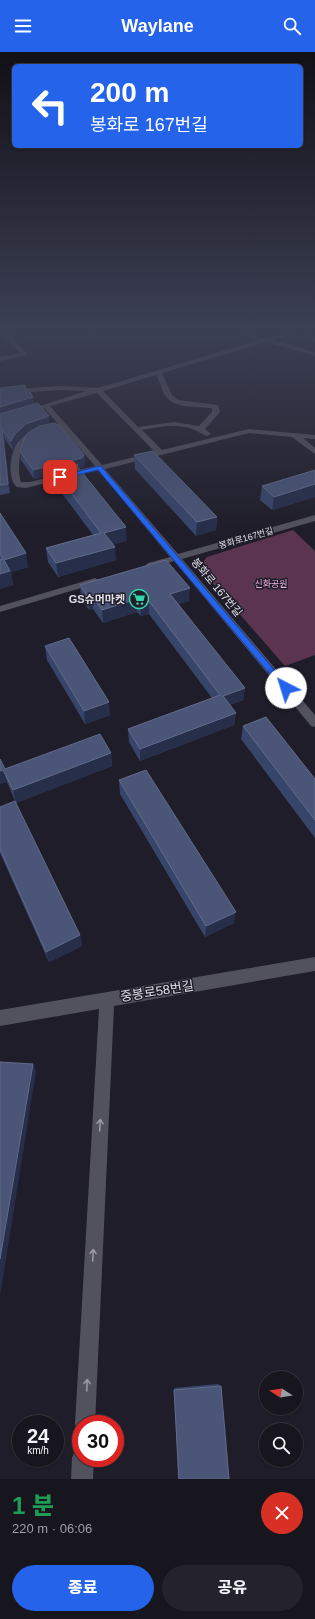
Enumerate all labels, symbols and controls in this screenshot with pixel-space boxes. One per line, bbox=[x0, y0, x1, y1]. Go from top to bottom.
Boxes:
icon: menu bbox=[12, 15, 34, 37]
icon: search bbox=[281, 15, 303, 37]
text: Waylane bbox=[121, 16, 194, 36]
text: 200 m bbox=[90, 77, 169, 108]
icon: left bbox=[24, 80, 76, 132]
text: 봉화로 167번길 bbox=[90, 115, 208, 135]
pin bbox=[43, 460, 77, 494]
icon: arrive bbox=[49, 466, 71, 488]
street label: 봉화로167번길 bbox=[218, 525, 274, 551]
street label: 봉화로 167번길 bbox=[189, 556, 245, 618]
park label: 신화공원 bbox=[254, 579, 288, 589]
supermarket icon: GS슈머마켓 bbox=[128, 588, 150, 610]
place label: GS슈머마켓 bbox=[69, 593, 125, 605]
position arrow bbox=[265, 667, 307, 709]
street label: 중봉로58번길 bbox=[119, 978, 195, 1004]
one-way arrow bbox=[96, 1119, 104, 1132]
one-way arrow bbox=[89, 1249, 97, 1262]
north arrow bbox=[259, 1371, 303, 1415]
map controls bbox=[259, 1371, 303, 1467]
one-way arrow bbox=[83, 1379, 90, 1392]
speed limit sign: 30 bbox=[72, 1415, 124, 1467]
button: search bbox=[259, 1423, 303, 1467]
text: 24 bbox=[27, 1425, 49, 1447]
text: km/h bbox=[27, 1445, 49, 1456]
text: 1 분 bbox=[12, 1492, 54, 1519]
button: close bbox=[261, 1492, 303, 1534]
text: 220 m · 06:06 bbox=[12, 1521, 92, 1536]
button: 종료 bbox=[12, 1565, 154, 1611]
button: 공유 bbox=[162, 1565, 303, 1611]

